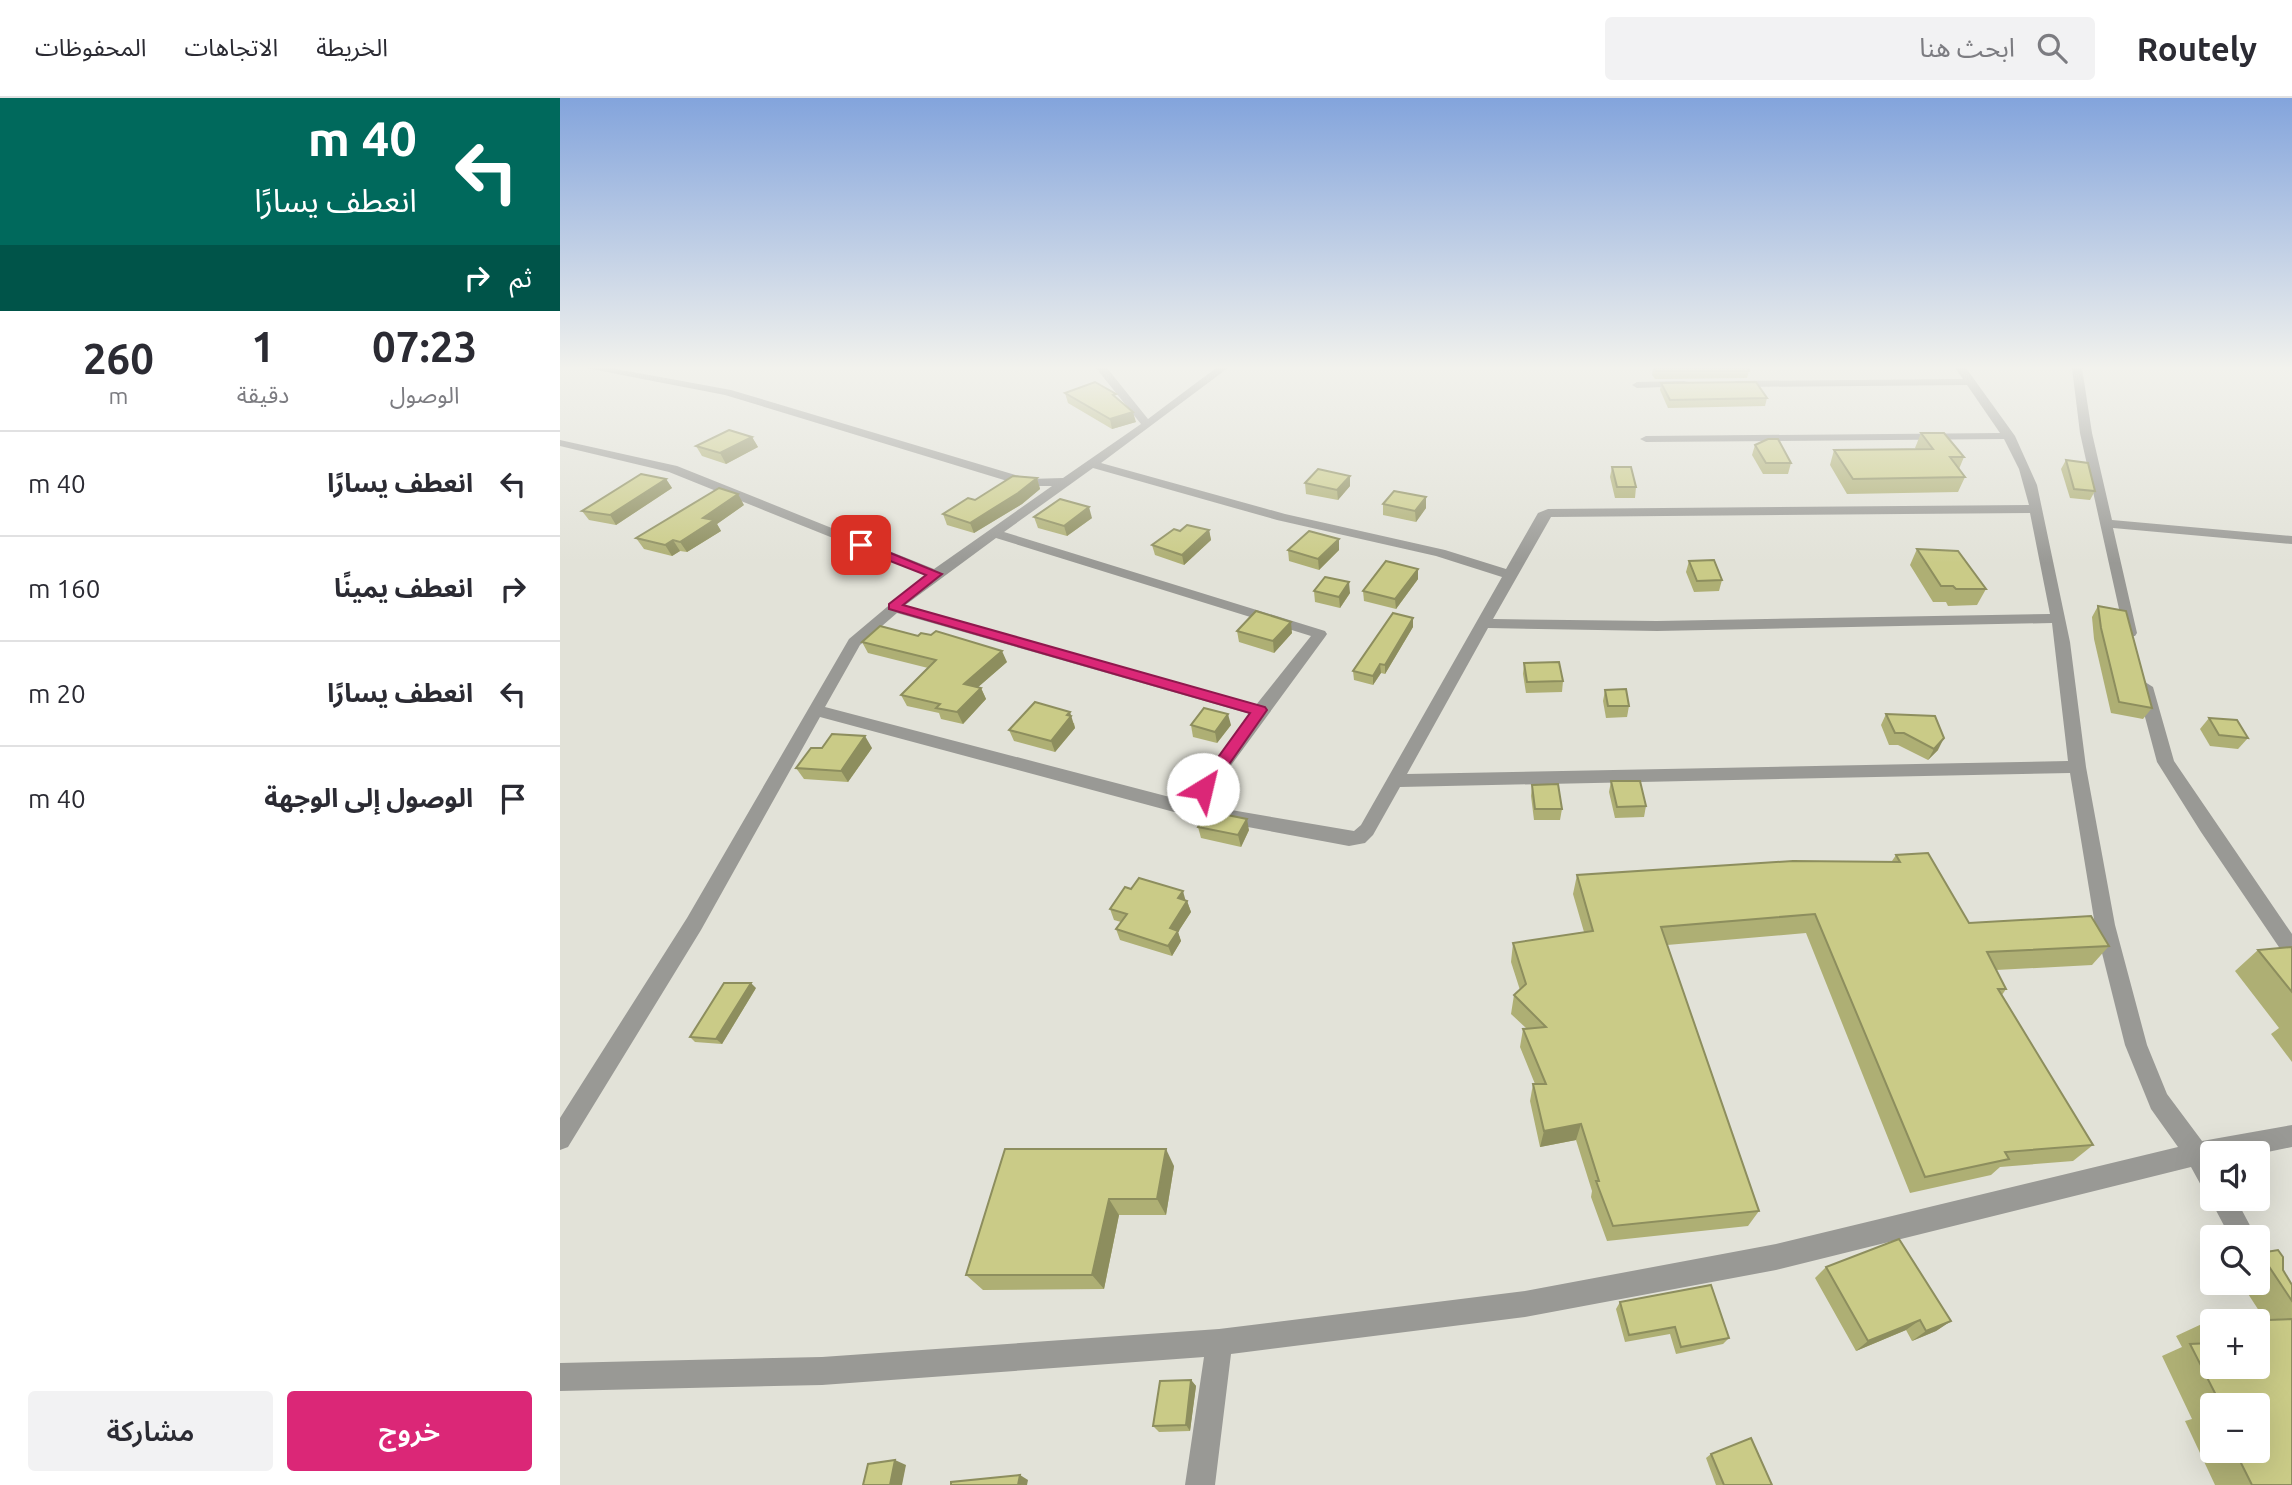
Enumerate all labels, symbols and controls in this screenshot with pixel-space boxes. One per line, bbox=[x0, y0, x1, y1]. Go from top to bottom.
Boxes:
search box bbox=[1605, 17, 2095, 80]
icon: search bbox=[2033, 29, 2071, 67]
text: Routely bbox=[2137, 30, 2257, 67]
text: ابحث هنا bbox=[1919, 33, 2015, 62]
text: المحفوظات bbox=[35, 34, 146, 61]
text: الاتجاهات bbox=[184, 34, 278, 61]
text: الخريطة bbox=[316, 34, 388, 61]
text: 40 m bbox=[308, 110, 417, 165]
icon: left bbox=[441, 126, 532, 217]
text: انعطف يسارًا bbox=[254, 182, 417, 218]
icon: right bbox=[458, 259, 496, 297]
text: ثم bbox=[510, 263, 532, 292]
text: 1 bbox=[251, 323, 275, 370]
text: 07:23 bbox=[372, 323, 477, 370]
text: 260 bbox=[83, 335, 154, 382]
text: دقيقة bbox=[237, 382, 289, 407]
text: الوصول bbox=[390, 382, 460, 407]
text: m bbox=[109, 383, 128, 408]
icon: left bbox=[494, 465, 532, 503]
text: انعطف يسارًا bbox=[327, 468, 473, 497]
text: 40 m bbox=[28, 469, 86, 498]
pin bbox=[831, 515, 891, 575]
icon: arrive bbox=[842, 526, 880, 564]
icon: right bbox=[494, 570, 532, 608]
text: انعطف يمينًا bbox=[334, 573, 473, 602]
text: 160 m bbox=[28, 574, 100, 603]
icon: left bbox=[494, 675, 532, 713]
text: انعطف يسارًا bbox=[327, 678, 473, 707]
text: 20 m bbox=[28, 679, 86, 708]
position arrow bbox=[1166, 752, 1240, 826]
icon: arrive bbox=[494, 780, 532, 818]
text: الوصول إلى الوجهة bbox=[264, 783, 473, 812]
text: 40 m bbox=[28, 784, 86, 813]
map controls bbox=[2200, 1141, 2270, 1463]
button: sound bbox=[2200, 1141, 2270, 1211]
button: search bbox=[2200, 1225, 2270, 1295]
button: + bbox=[2200, 1309, 2270, 1379]
button: مشاركة bbox=[28, 1391, 273, 1471]
button: خروج bbox=[287, 1391, 532, 1471]
button: − bbox=[2200, 1393, 2270, 1463]

